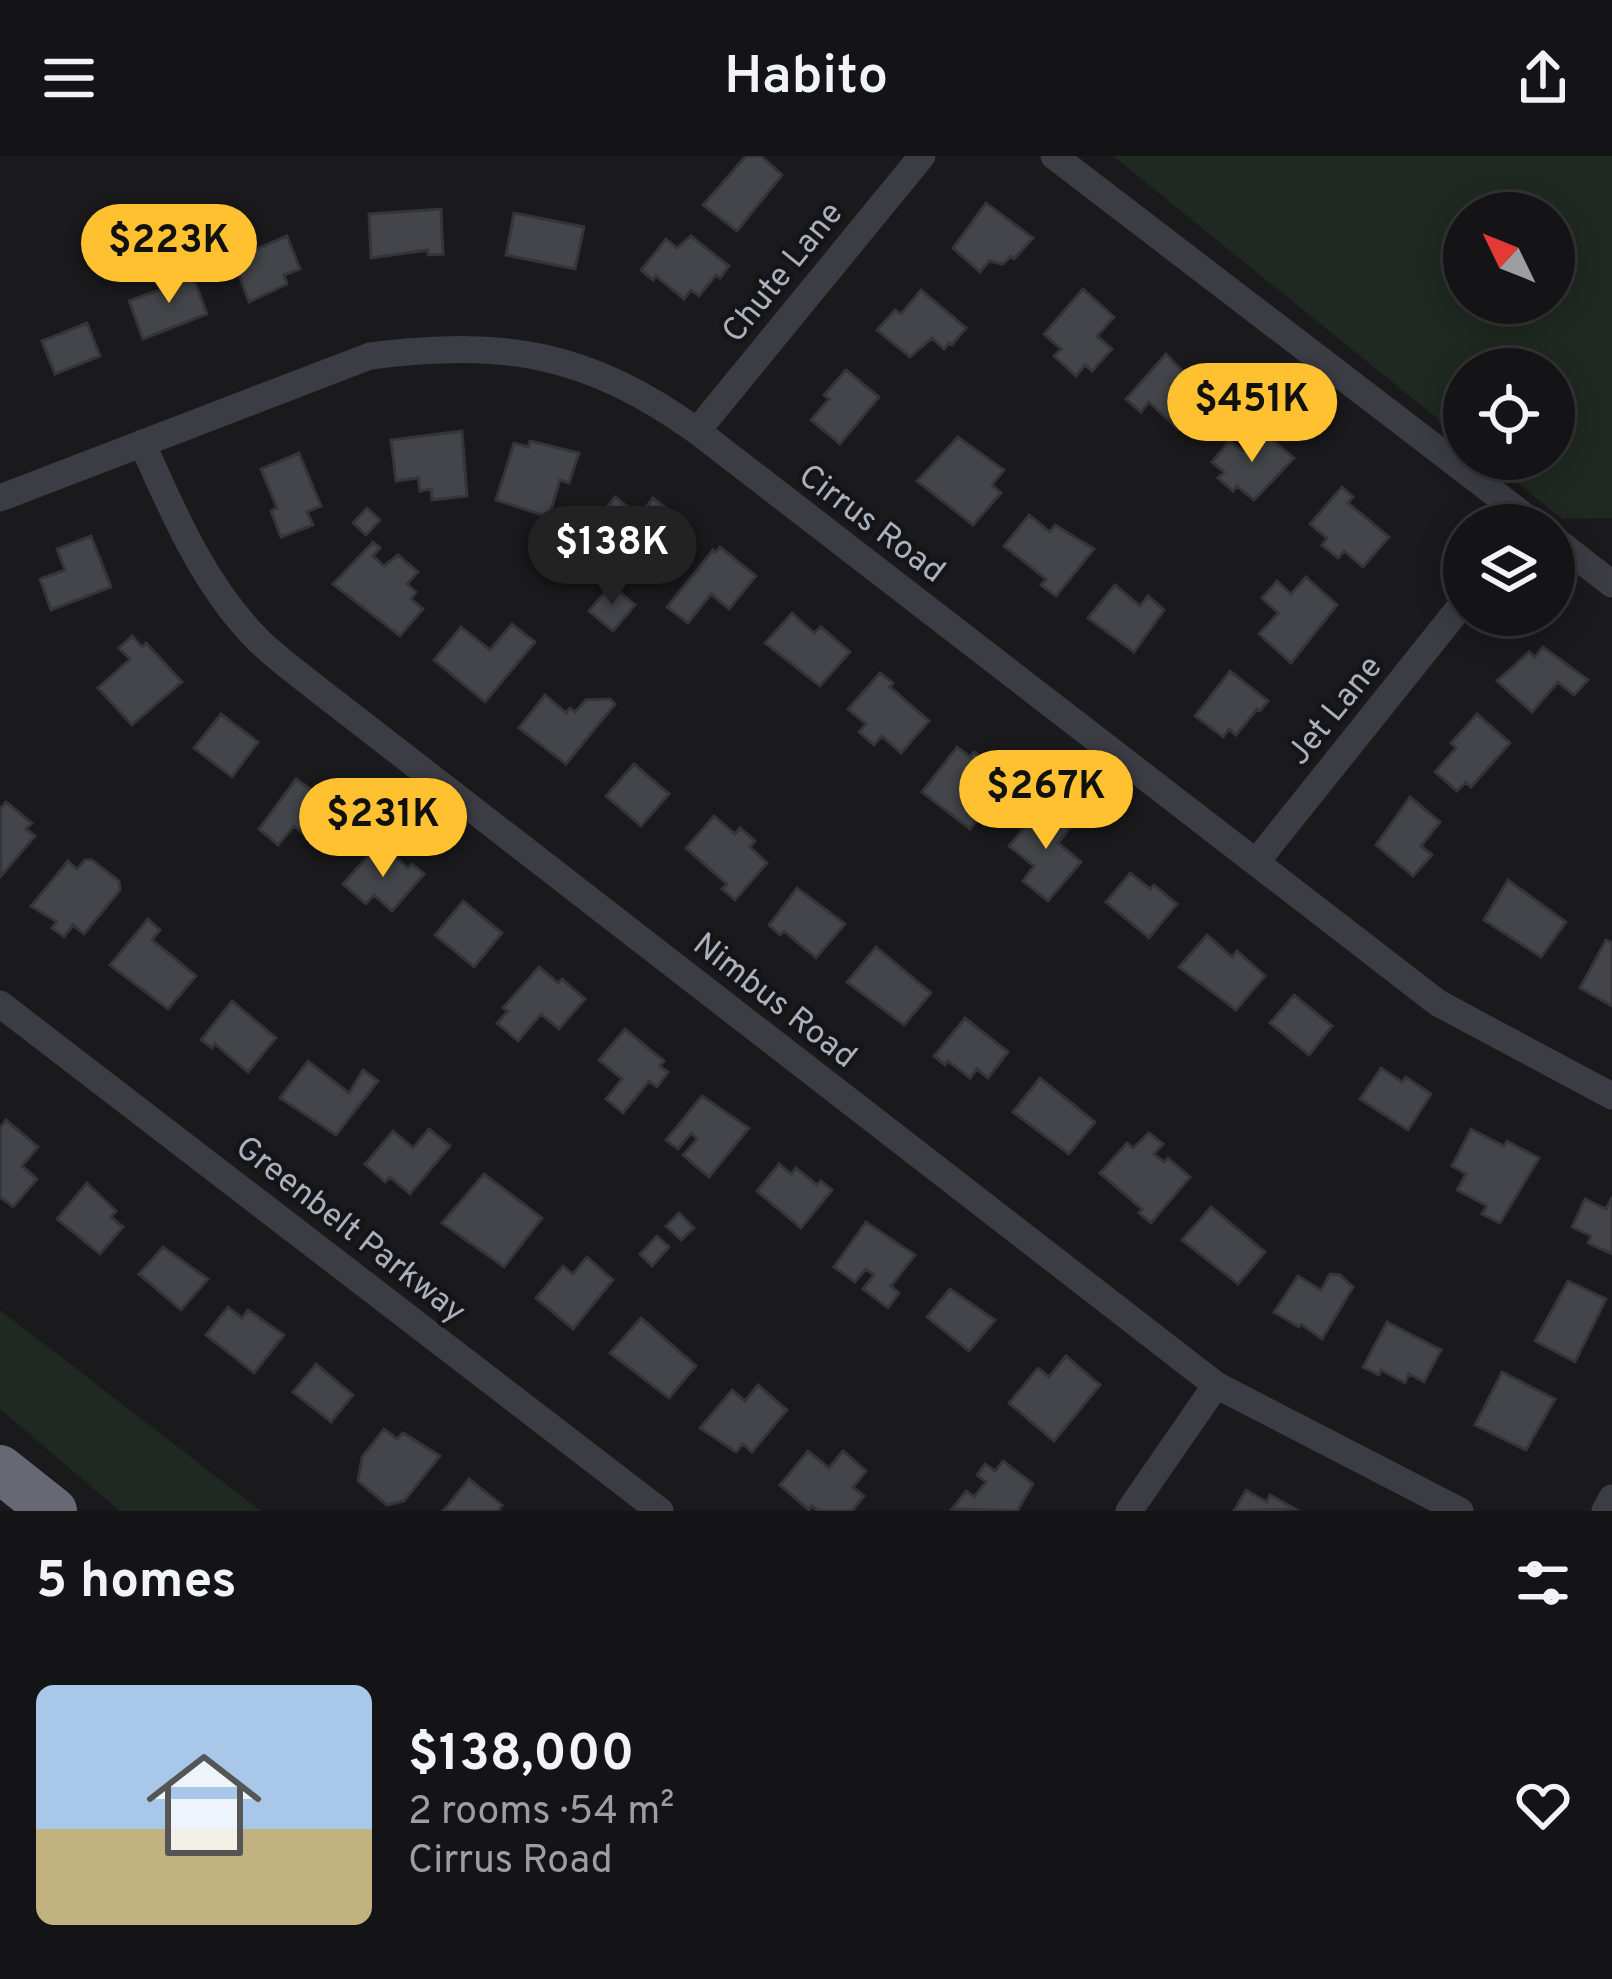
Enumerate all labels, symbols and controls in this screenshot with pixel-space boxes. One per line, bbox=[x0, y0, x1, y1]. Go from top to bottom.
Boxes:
text: Habito bbox=[724, 44, 888, 113]
icon: menu bbox=[36, 45, 102, 111]
icon: share bbox=[1510, 45, 1576, 111]
north arrow bbox=[1443, 192, 1575, 324]
map controls bbox=[1443, 192, 1575, 636]
street label: Chute Lane bbox=[715, 195, 854, 352]
pin: $223K bbox=[85, 204, 253, 306]
text: $223K bbox=[108, 218, 230, 267]
button: locate bbox=[1443, 348, 1575, 480]
pin: $451K bbox=[1168, 363, 1336, 465]
text: $451K bbox=[1194, 377, 1310, 426]
street label: Cirrus Road bbox=[789, 456, 952, 594]
button: layers bbox=[1443, 504, 1575, 636]
pin: $138K bbox=[528, 506, 696, 608]
text: $138K bbox=[555, 520, 669, 569]
street label: Jet Lane bbox=[1279, 648, 1393, 775]
pin: $267K bbox=[962, 750, 1130, 852]
text: $267K bbox=[986, 764, 1106, 813]
pin: $231K bbox=[299, 778, 467, 880]
text: $231K bbox=[326, 792, 440, 841]
street label: Nimbus Road bbox=[683, 925, 864, 1079]
street label: Greenbelt Parkway bbox=[226, 1128, 473, 1334]
icon: filters bbox=[1510, 1550, 1576, 1616]
text: 5 homes bbox=[36, 1551, 237, 1616]
text: $138,000 bbox=[408, 1724, 634, 1789]
icon: home bbox=[132, 1733, 276, 1877]
icon: heart bbox=[1510, 1772, 1576, 1838]
text: 2 rooms · 54 m² bbox=[408, 1789, 674, 1838]
text: Cirrus Road bbox=[408, 1838, 613, 1887]

